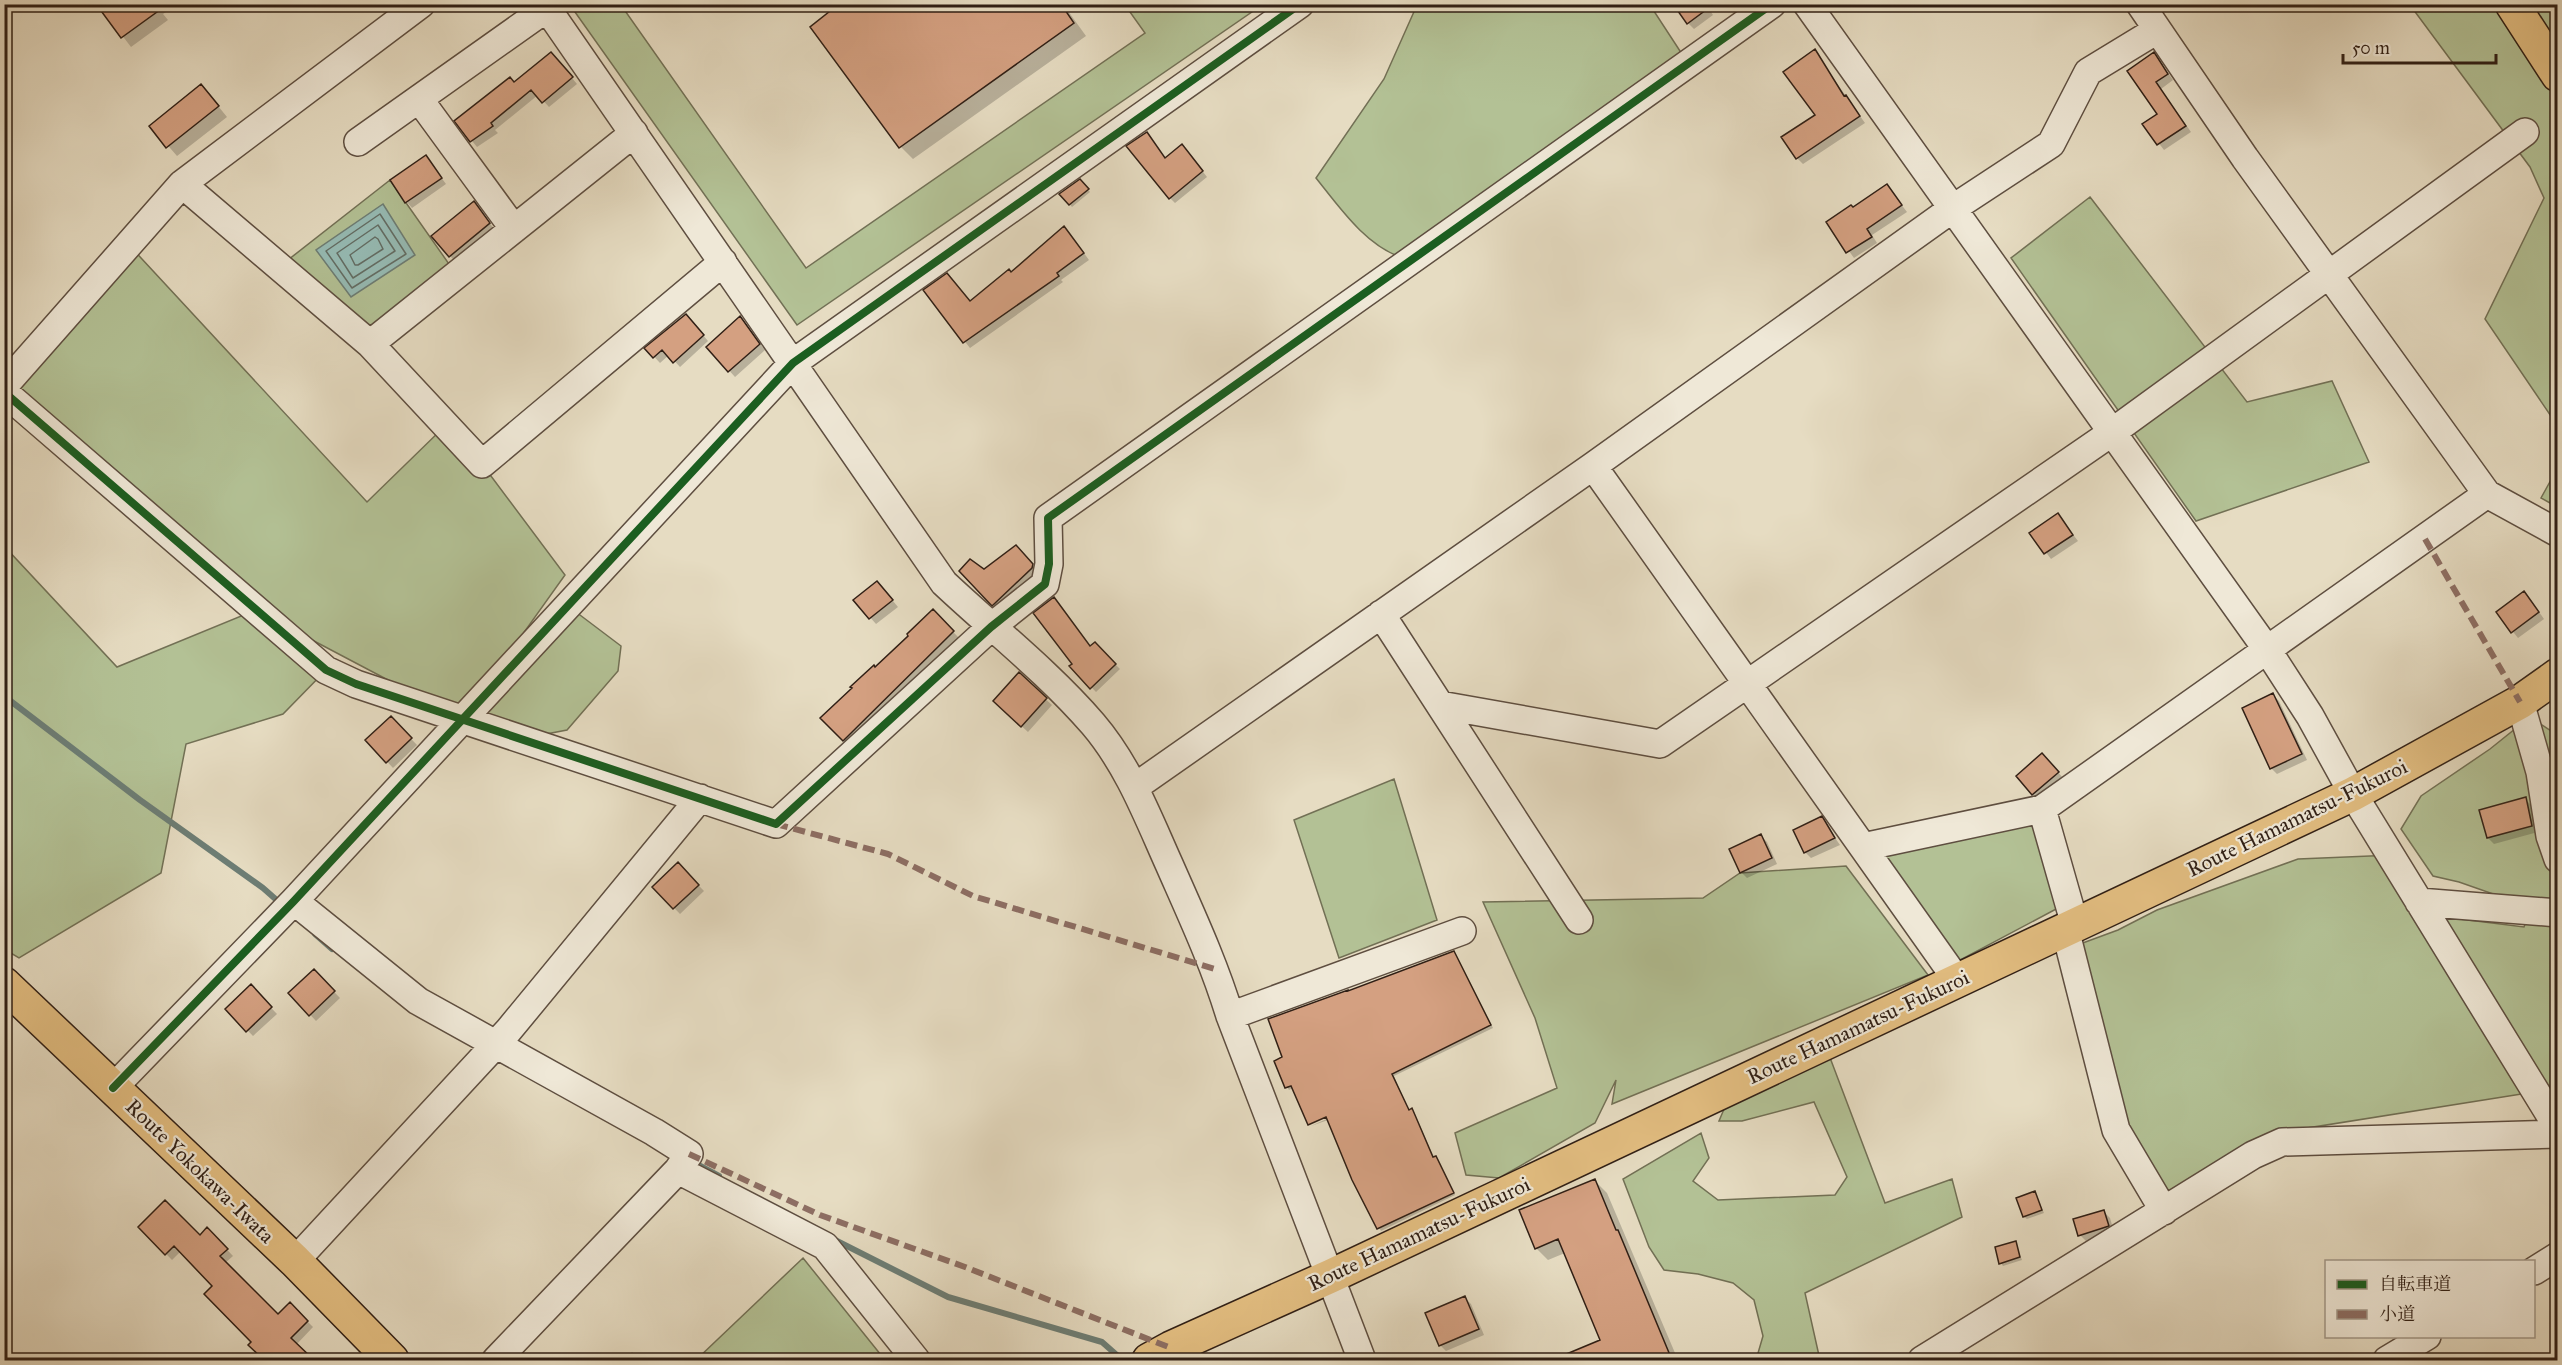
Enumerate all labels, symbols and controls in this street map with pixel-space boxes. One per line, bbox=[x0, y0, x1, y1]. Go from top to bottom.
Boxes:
scale bar bbox=[2343, 27, 2496, 65]
text: 50 m bbox=[2352, 37, 2390, 59]
street label: Route Hamamatsu-Fukuroi bbox=[2182, 753, 2412, 883]
street label: Route Hamamatsu-Fukuroi bbox=[1743, 964, 1973, 1090]
street label: Route Yokokawa-Iwata bbox=[120, 1093, 280, 1249]
street label: Route Hamamatsu-Fukuroi bbox=[1304, 1171, 1534, 1297]
legend bbox=[2325, 1260, 2535, 1338]
text: 自転車道 bbox=[2379, 1273, 2451, 1295]
text: 小道 bbox=[2379, 1303, 2415, 1325]

